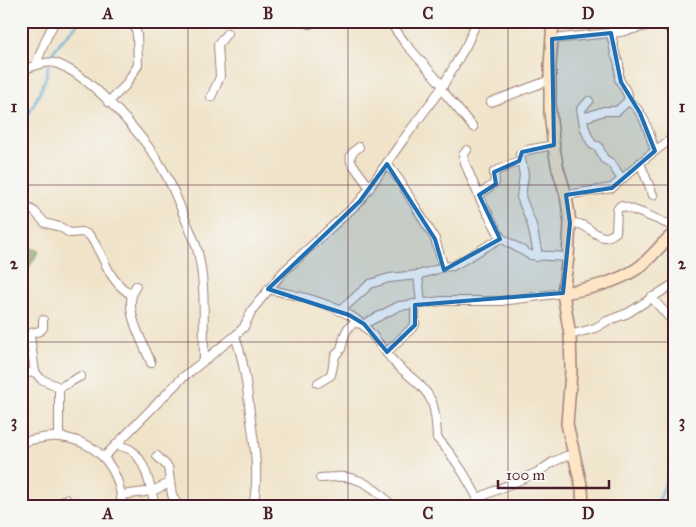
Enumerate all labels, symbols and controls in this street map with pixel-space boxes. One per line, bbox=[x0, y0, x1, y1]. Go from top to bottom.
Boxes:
text: A bbox=[102, 4, 114, 23]
text: B bbox=[263, 4, 273, 23]
text: C bbox=[423, 4, 434, 23]
text: D bbox=[582, 4, 595, 23]
text: 1 bbox=[11, 97, 18, 116]
text: 1 bbox=[679, 97, 686, 116]
text: 2 bbox=[10, 254, 19, 273]
text: 2 bbox=[678, 254, 687, 273]
text: 3 bbox=[11, 412, 17, 432]
text: 3 bbox=[679, 412, 685, 432]
scale bar bbox=[498, 457, 610, 489]
text: 100 m bbox=[506, 466, 546, 484]
text: A bbox=[102, 504, 114, 523]
text: B bbox=[263, 504, 273, 523]
text: C bbox=[423, 504, 434, 523]
text: D bbox=[582, 504, 595, 523]

